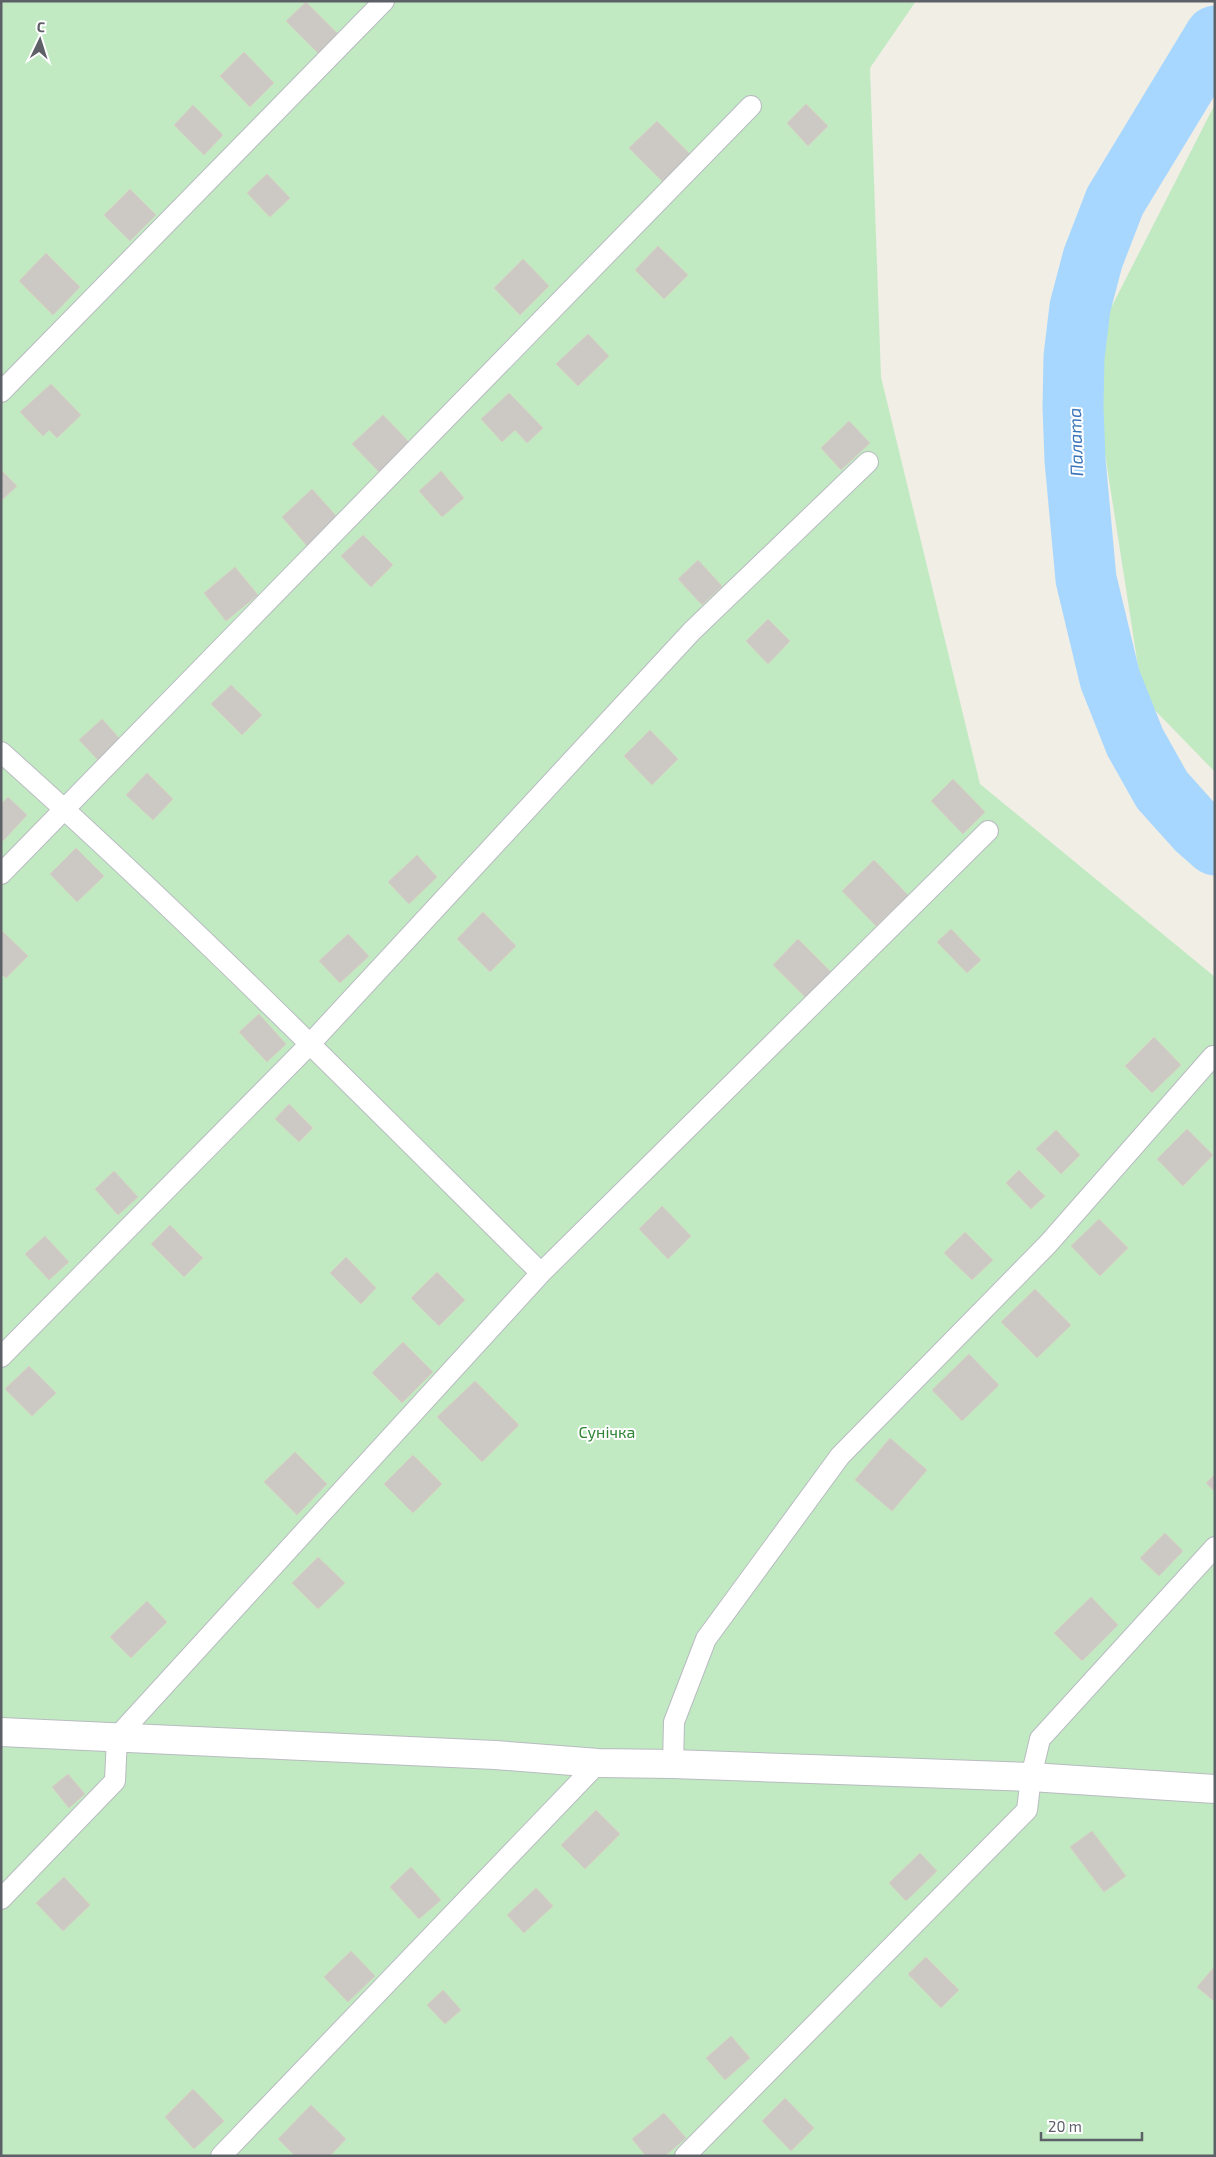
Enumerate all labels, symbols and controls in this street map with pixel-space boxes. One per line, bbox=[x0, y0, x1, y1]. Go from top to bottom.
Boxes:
north arrow bbox=[15, 15, 65, 65]
text: С bbox=[36, 18, 46, 35]
water label: Палата bbox=[1063, 407, 1087, 477]
park label: Сунічка bbox=[579, 1422, 635, 1442]
scale bar bbox=[1041, 2110, 1142, 2142]
text: 20 m bbox=[1048, 2117, 1082, 2135]

